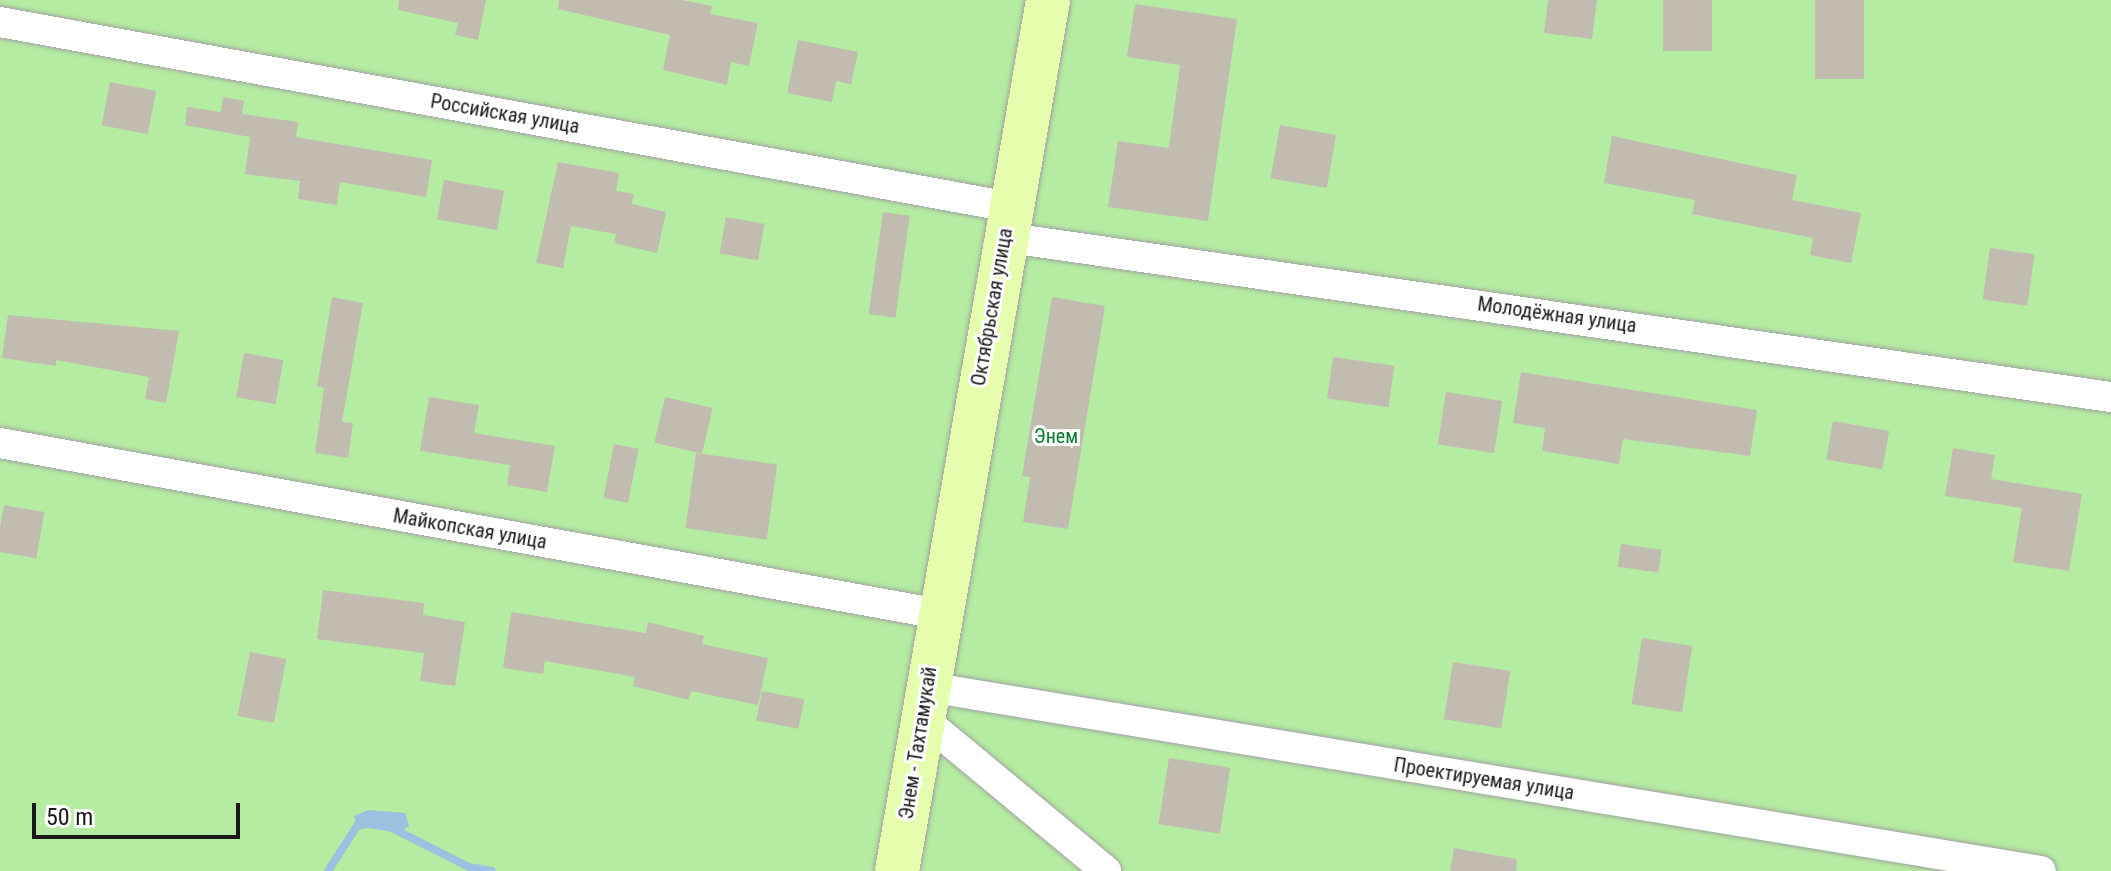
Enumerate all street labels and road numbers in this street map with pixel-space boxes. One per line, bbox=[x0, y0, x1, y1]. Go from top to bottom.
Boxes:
street label: Российская улица bbox=[429, 89, 581, 139]
street label: Октябрьская улица bbox=[966, 226, 1018, 388]
street label: Молодёжная улица bbox=[1476, 292, 1638, 338]
street label: Майкопская улица bbox=[391, 504, 549, 554]
street label: Энем - Тахтамукай bbox=[894, 665, 942, 821]
street label: Проектируемая улица bbox=[1392, 753, 1576, 805]

